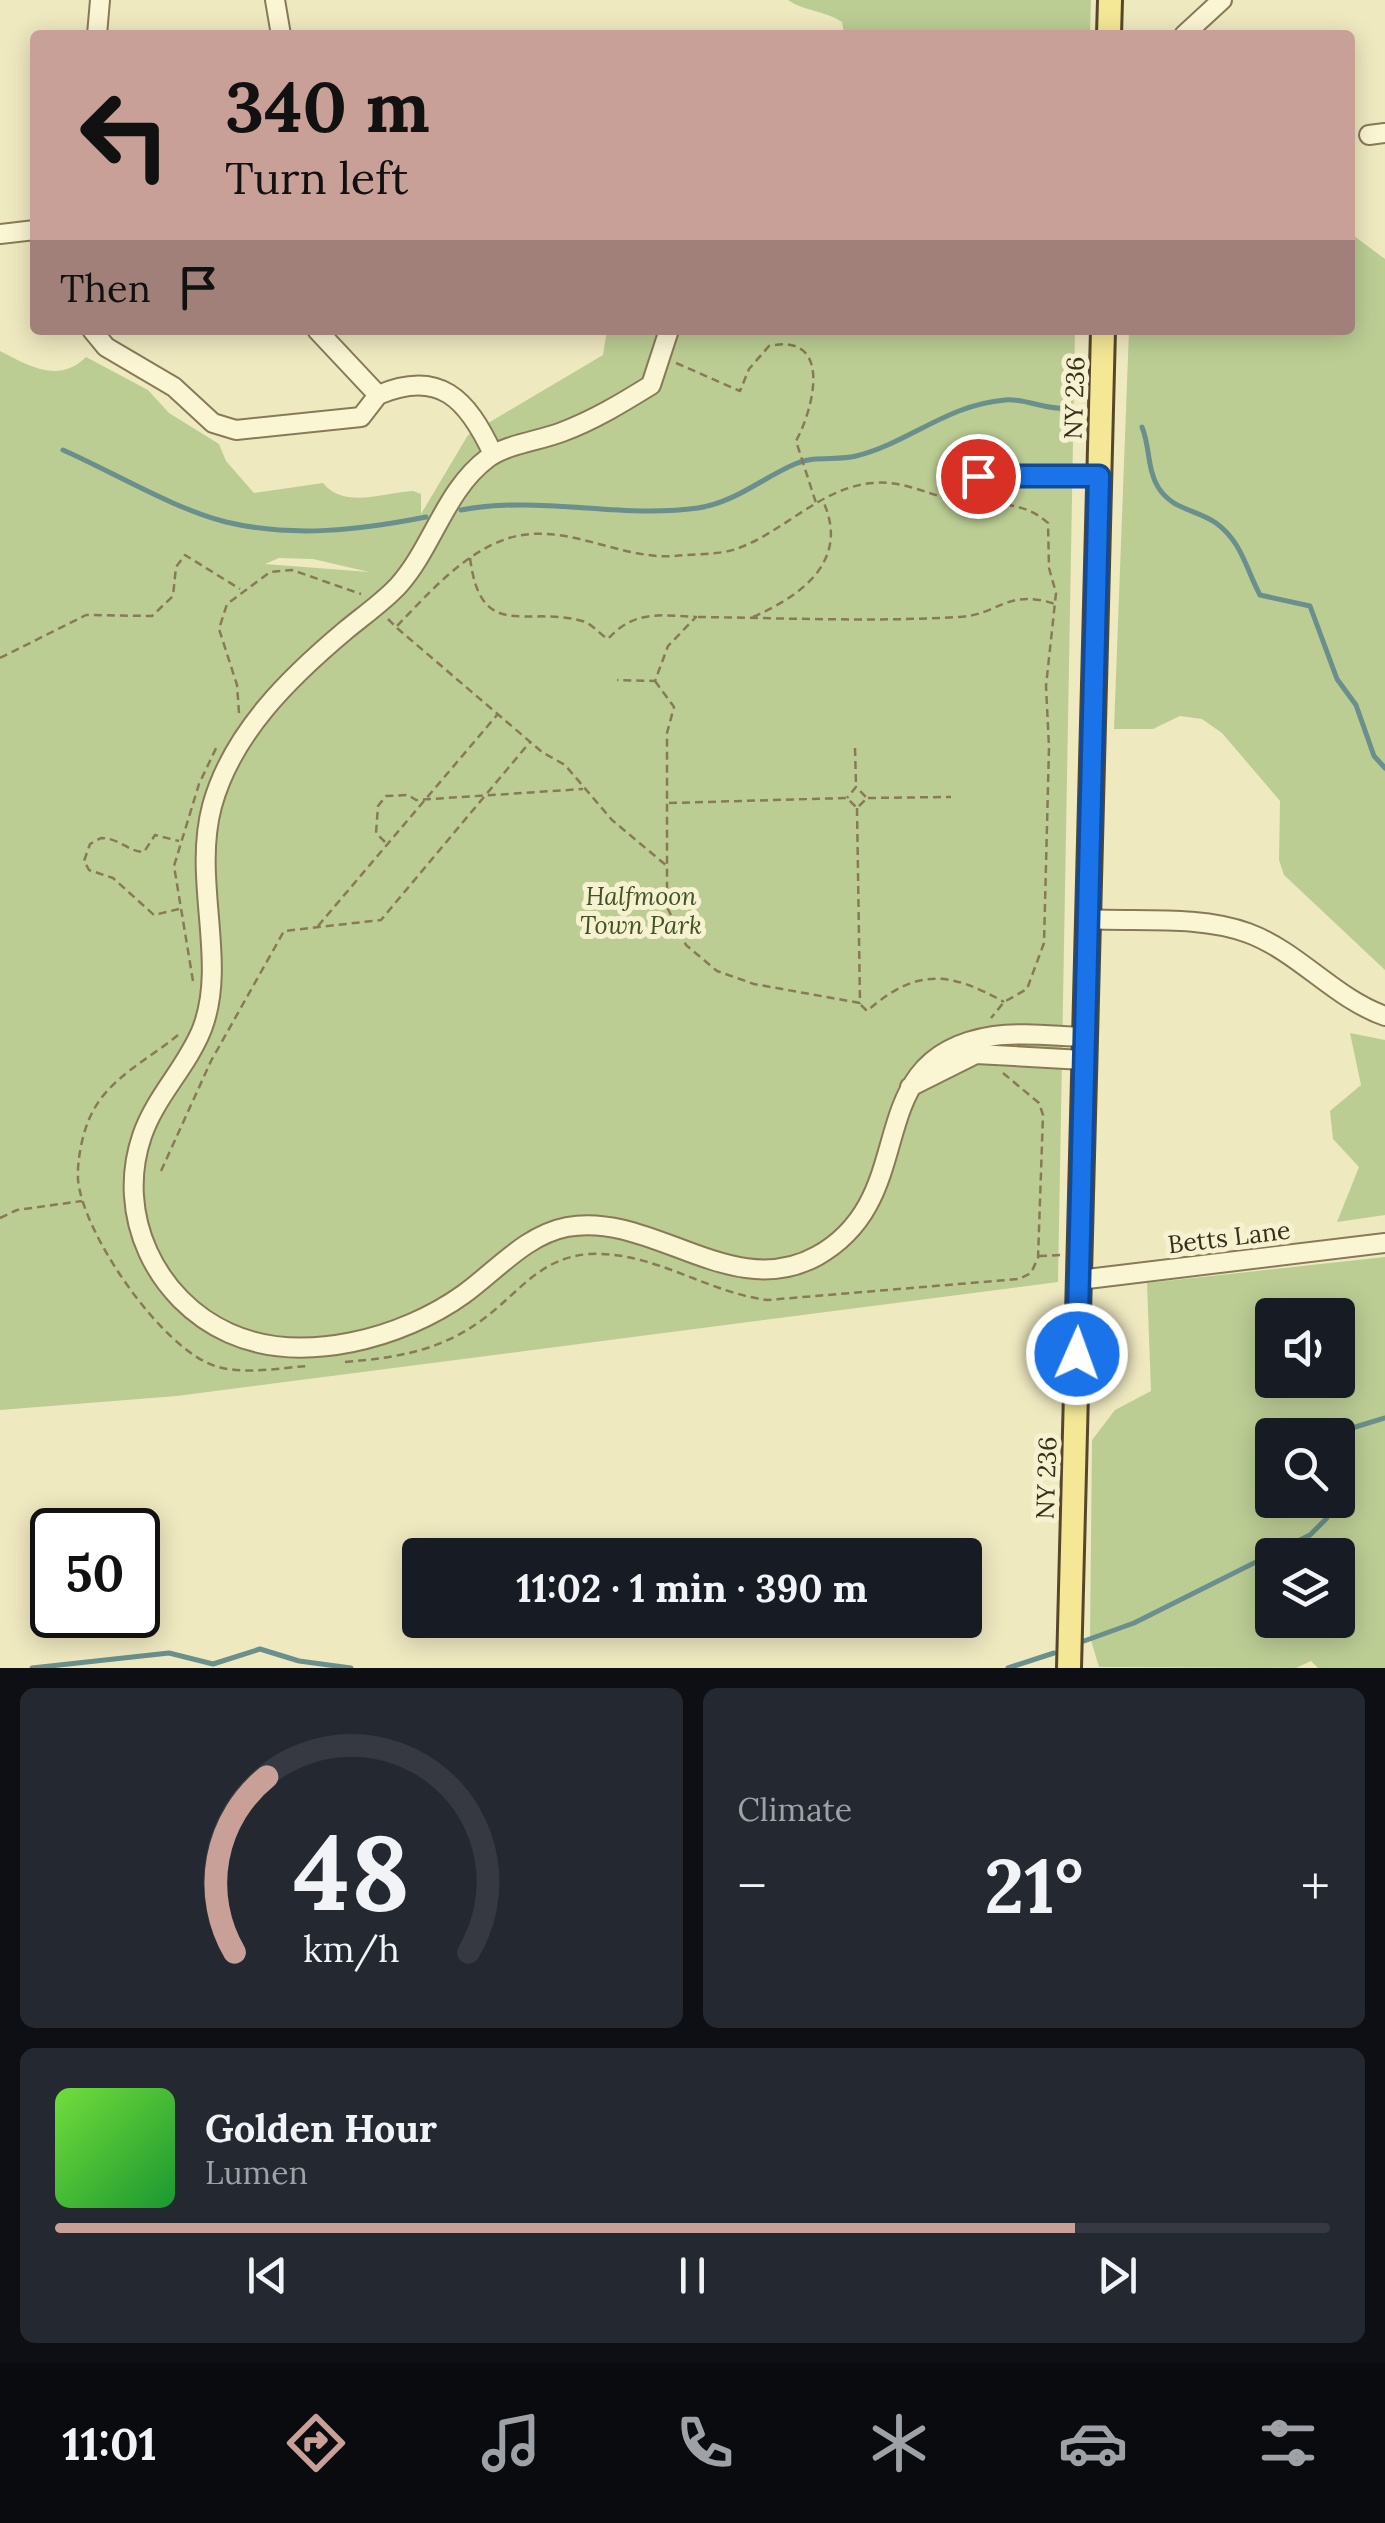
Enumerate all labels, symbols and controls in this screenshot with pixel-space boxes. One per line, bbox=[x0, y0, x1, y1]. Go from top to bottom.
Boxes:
text: 340 m bbox=[225, 62, 430, 151]
icon: left bbox=[60, 70, 190, 200]
text: Turn left bbox=[225, 149, 408, 206]
icon: arrive bbox=[171, 260, 226, 315]
text: Then bbox=[60, 264, 151, 312]
street label: NY 236 bbox=[1057, 356, 1091, 440]
pin bbox=[936, 434, 1021, 519]
icon: arrive bbox=[951, 449, 1006, 504]
park label: Halfmoon Town Park bbox=[580, 880, 702, 941]
street label: Betts Lane bbox=[1166, 1214, 1292, 1260]
map controls bbox=[1255, 1298, 1355, 1638]
button: sound bbox=[1255, 1298, 1355, 1398]
position arrow bbox=[1025, 1302, 1129, 1406]
button: search bbox=[1255, 1418, 1355, 1518]
street label: NY 236 bbox=[1029, 1436, 1063, 1520]
speed limit sign: 50 bbox=[30, 1508, 160, 1638]
button: layers bbox=[1255, 1538, 1355, 1638]
text: 11:02 · 1 min · 390 m bbox=[516, 1564, 868, 1612]
text: Climate bbox=[738, 1789, 852, 1830]
text: 48 bbox=[293, 1805, 409, 1938]
text: 21° bbox=[984, 1838, 1083, 1934]
text: − bbox=[738, 1851, 767, 1921]
text: + bbox=[1301, 1851, 1330, 1921]
text: km/h bbox=[303, 1926, 400, 1972]
text: Golden Hour bbox=[205, 2104, 437, 2152]
text: Lumen bbox=[205, 2152, 308, 2193]
icon: previous bbox=[240, 2248, 295, 2303]
icon: pause bbox=[665, 2248, 720, 2303]
icon: next bbox=[1090, 2248, 1145, 2303]
icon: directions bbox=[281, 2408, 351, 2478]
icon: music bbox=[476, 2408, 546, 2478]
icon: phone bbox=[670, 2408, 740, 2478]
icon: climate bbox=[864, 2408, 934, 2478]
icon: car bbox=[1058, 2408, 1128, 2478]
icon: filters bbox=[1253, 2408, 1323, 2478]
text: 11:01 bbox=[62, 2415, 157, 2472]

